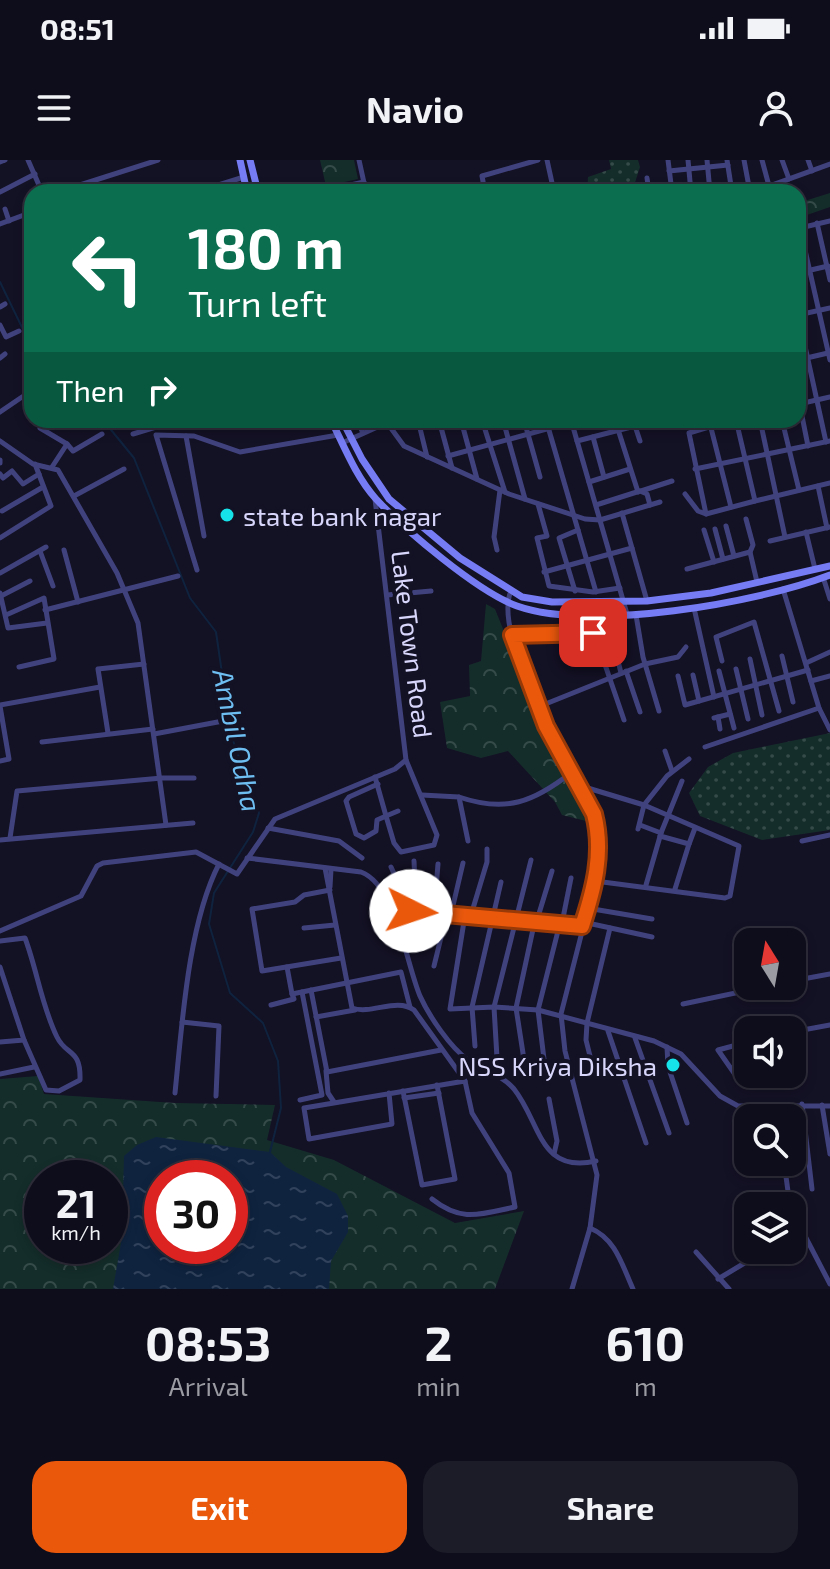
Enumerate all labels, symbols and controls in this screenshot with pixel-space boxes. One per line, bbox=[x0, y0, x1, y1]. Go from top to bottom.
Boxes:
text: 08:51 bbox=[40, 10, 115, 46]
icon: menu bbox=[32, 86, 76, 130]
icon: person bbox=[754, 86, 798, 130]
text: Navio bbox=[366, 87, 464, 130]
text: 180 m bbox=[188, 213, 344, 280]
icon: left bbox=[56, 216, 160, 320]
text: Turn left bbox=[188, 281, 327, 324]
icon: right bbox=[140, 368, 184, 412]
text: Then bbox=[56, 372, 124, 408]
place label: state bank nagar bbox=[243, 500, 441, 531]
marker: state bank nagar bbox=[218, 506, 236, 524]
street label: Lake Town Road bbox=[386, 548, 440, 740]
pin bbox=[559, 599, 627, 667]
icon: arrive bbox=[571, 611, 615, 655]
water label: Ambil Odha bbox=[206, 664, 270, 815]
position arrow bbox=[369, 869, 453, 953]
north arrow bbox=[734, 928, 806, 1000]
map controls bbox=[734, 928, 806, 1264]
button: sound bbox=[734, 1016, 806, 1088]
place label: NSS Kriya Diksha bbox=[458, 1050, 657, 1081]
marker: NSS Kriya Diksha bbox=[664, 1056, 682, 1074]
button: search bbox=[734, 1104, 806, 1176]
speed limit sign: 30 bbox=[144, 1160, 248, 1264]
text: 21 bbox=[56, 1178, 96, 1226]
button: layers bbox=[734, 1192, 806, 1264]
text: km/h bbox=[51, 1220, 101, 1244]
text: 08:53 bbox=[145, 1313, 271, 1371]
text: 2 bbox=[424, 1313, 452, 1371]
text: 610 bbox=[606, 1313, 685, 1371]
text: Arrival bbox=[169, 1370, 248, 1401]
text: min bbox=[416, 1370, 461, 1401]
text: m bbox=[634, 1370, 657, 1401]
button: Exit bbox=[32, 1461, 407, 1553]
button: Share bbox=[423, 1461, 798, 1553]

